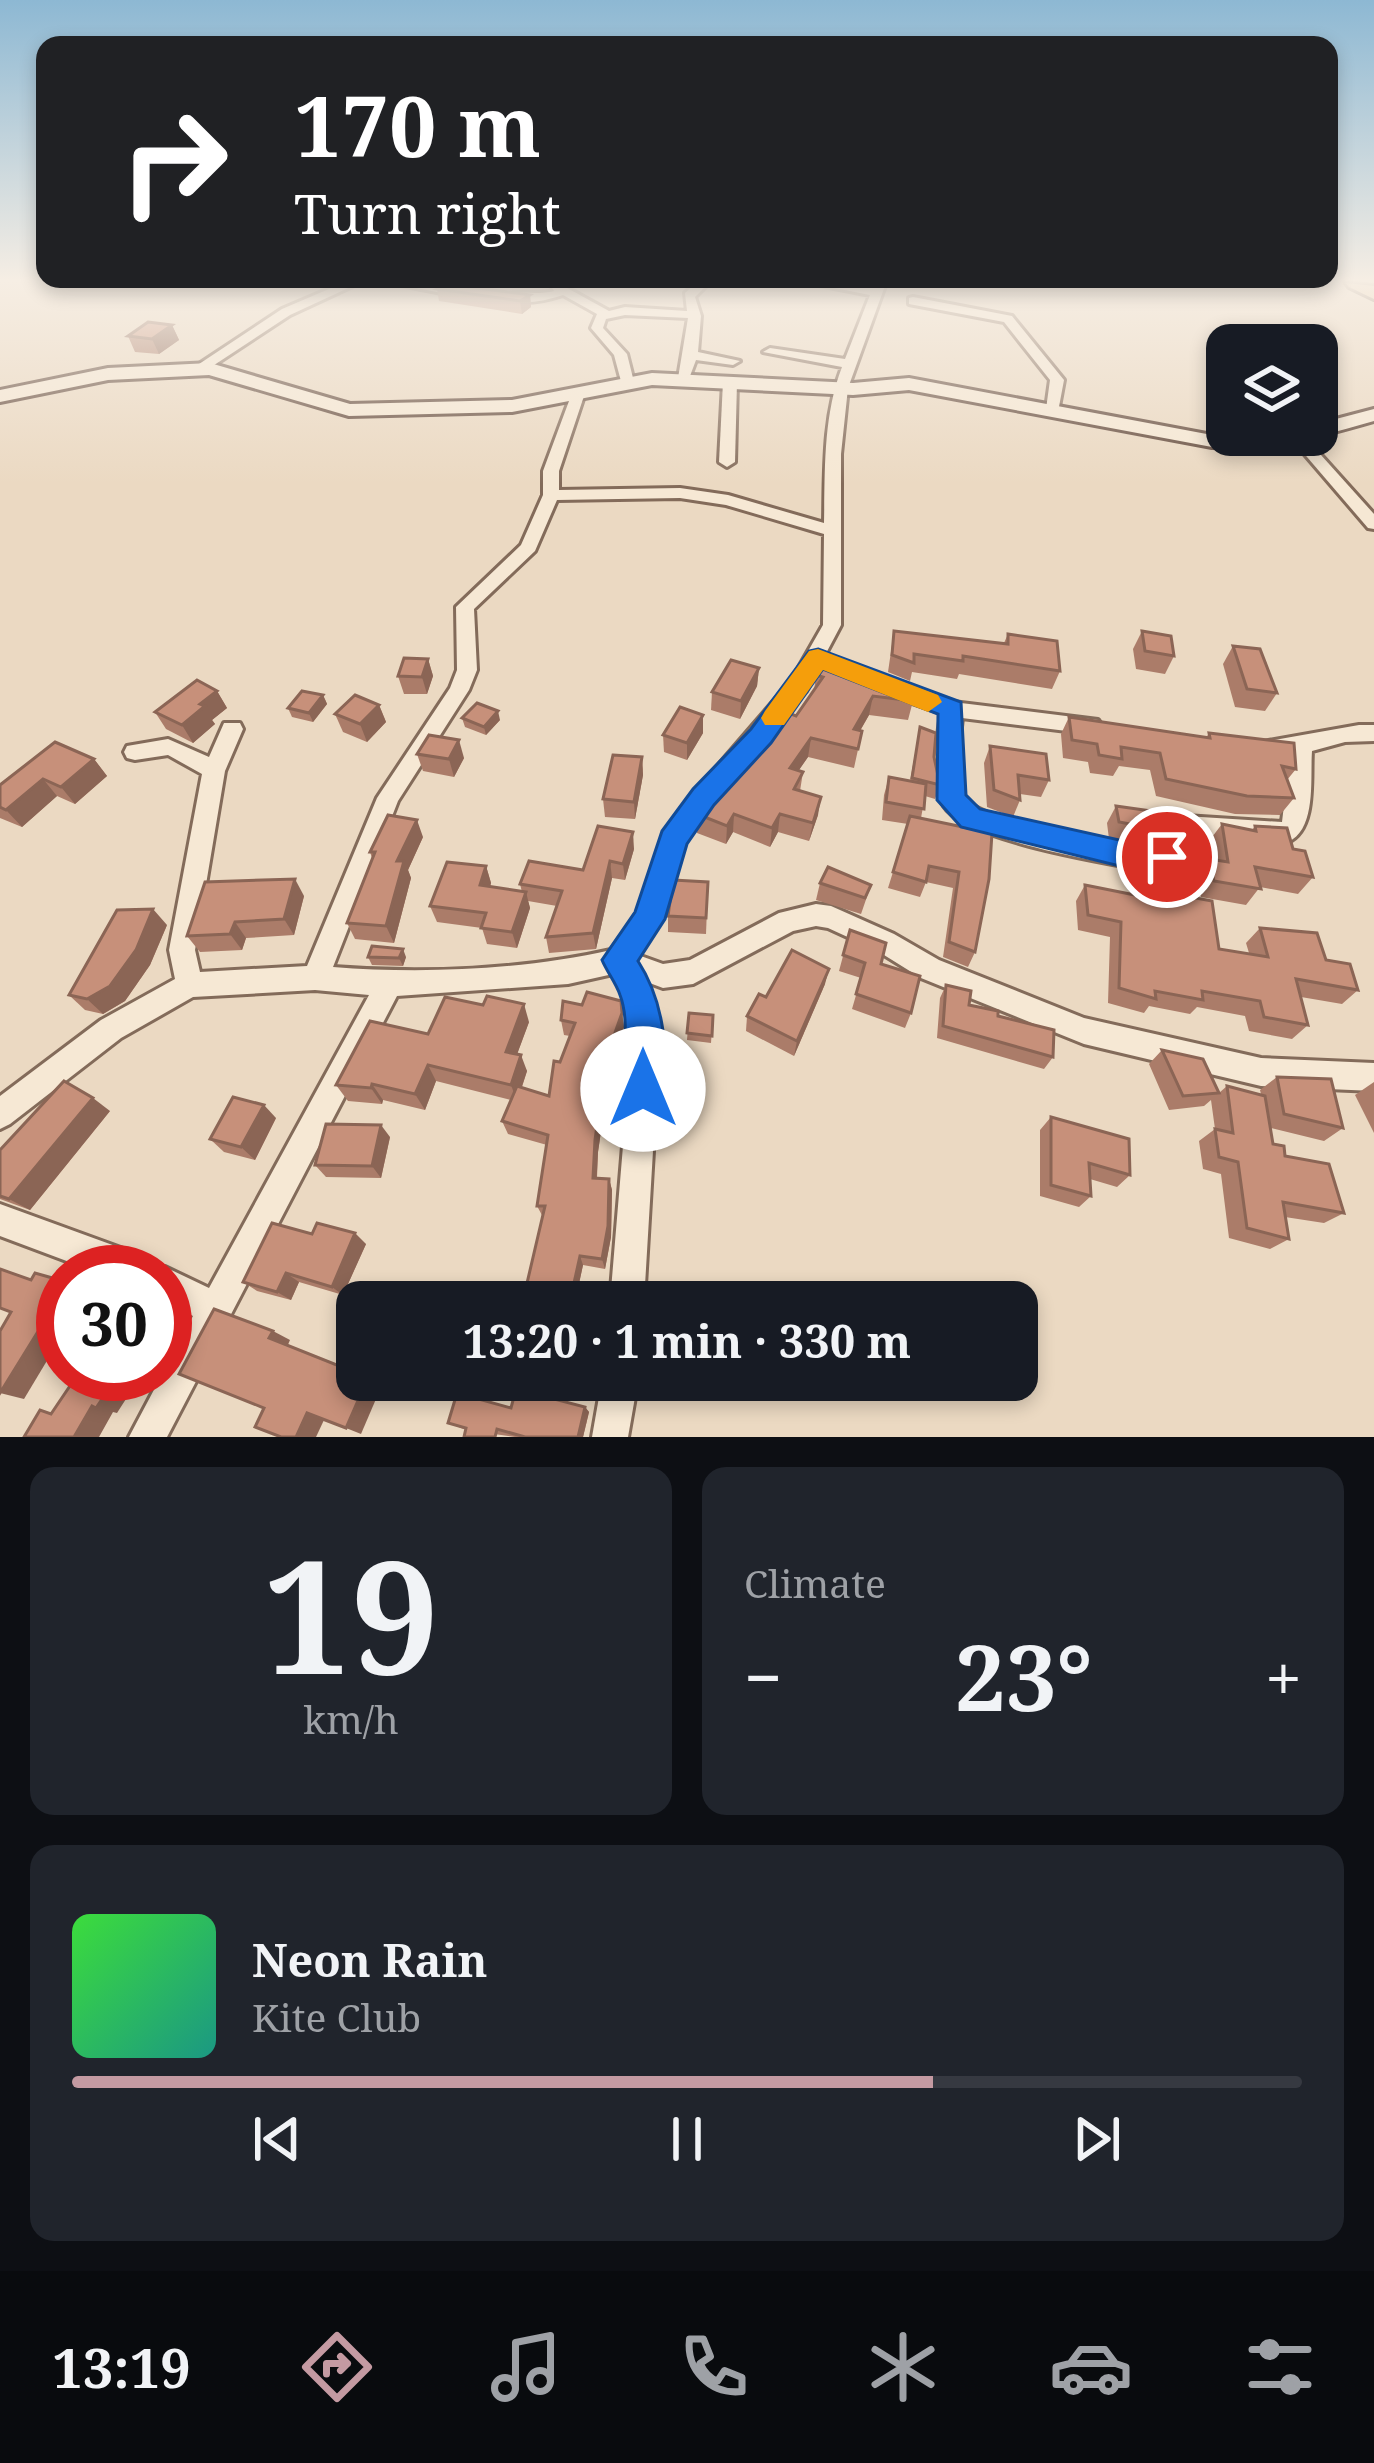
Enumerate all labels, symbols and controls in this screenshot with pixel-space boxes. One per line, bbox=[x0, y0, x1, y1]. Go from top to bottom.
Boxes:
text: 170 m bbox=[294, 67, 541, 182]
icon: right bbox=[96, 84, 252, 240]
text: Turn right bbox=[294, 176, 561, 250]
map controls bbox=[1206, 324, 1338, 456]
button: layers bbox=[1206, 324, 1338, 456]
pin bbox=[1116, 806, 1218, 908]
icon: arrive bbox=[1134, 824, 1200, 890]
position arrow bbox=[580, 1026, 706, 1152]
speed limit sign: 30 bbox=[36, 1245, 192, 1401]
text: 13:20 · 1 min · 330 m bbox=[463, 1310, 911, 1371]
text: 19 bbox=[263, 1507, 439, 1720]
text: Climate bbox=[744, 1556, 886, 1609]
text: 23° bbox=[955, 1615, 1093, 1737]
text: − bbox=[744, 1631, 782, 1721]
text: + bbox=[1265, 1631, 1302, 1721]
text: km/h bbox=[303, 1692, 399, 1745]
text: Neon Rain bbox=[252, 1929, 487, 1990]
text: Kite Club bbox=[252, 1990, 421, 2043]
icon: previous bbox=[244, 2106, 310, 2172]
icon: pause bbox=[654, 2106, 720, 2172]
icon: next bbox=[1064, 2106, 1130, 2172]
icon: directions bbox=[295, 2325, 379, 2409]
icon: music bbox=[484, 2325, 568, 2409]
icon: phone bbox=[672, 2325, 756, 2409]
icon: climate bbox=[861, 2325, 945, 2409]
icon: car bbox=[1049, 2325, 1133, 2409]
icon: filters bbox=[1238, 2325, 1322, 2409]
text: 13:19 bbox=[52, 2330, 191, 2404]

